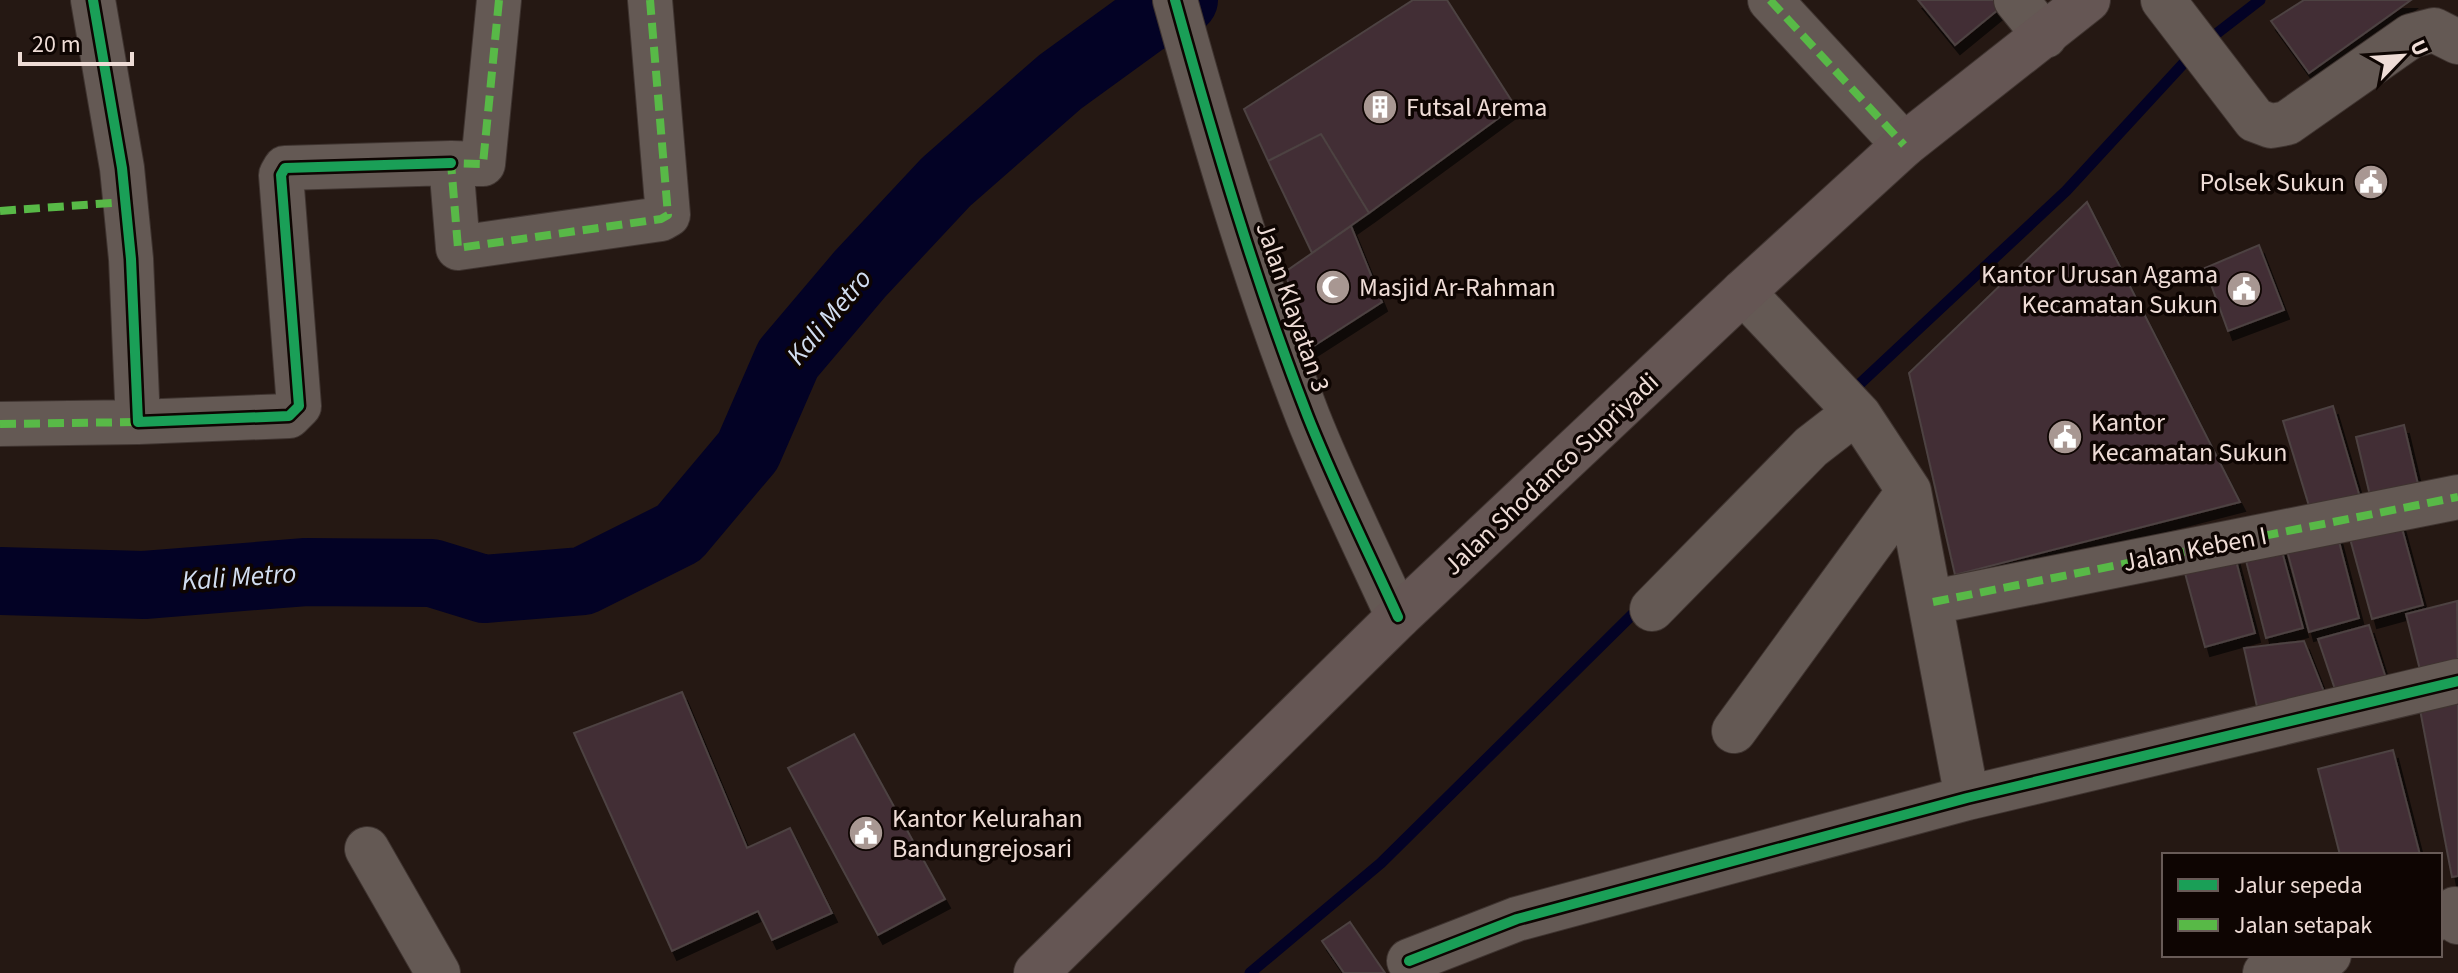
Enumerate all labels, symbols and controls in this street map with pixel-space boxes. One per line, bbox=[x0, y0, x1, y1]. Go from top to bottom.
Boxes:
scale bar bbox=[20, 16, 132, 66]
north arrow bbox=[2362, 16, 2442, 96]
text: 20 m bbox=[32, 27, 81, 62]
text: U bbox=[2402, 35, 2437, 61]
building icon: Futsal Arema bbox=[1361, 88, 1399, 126]
place label: Futsal Arema bbox=[1406, 89, 1547, 126]
public building icon: Polsek Sukun bbox=[2352, 163, 2390, 201]
place label: Polsek Sukun bbox=[2199, 164, 2345, 201]
street label: Jalan Klayatan 3 bbox=[1247, 217, 1339, 397]
place label: Kantor Urusan Agama Kecamatan Sukun bbox=[1981, 256, 2218, 323]
water label: Kali Metro bbox=[777, 260, 881, 374]
mosque icon: Masjid Ar-Rahman bbox=[1314, 268, 1352, 306]
place label: Masjid Ar-Rahman bbox=[1359, 269, 1556, 306]
public building icon: Kantor Urusan Agama Kecamatan Sukun bbox=[2225, 270, 2263, 308]
street label: Jalan Shodanco Supriyadi bbox=[1435, 364, 1667, 584]
place label: Kantor Kecamatan Sukun bbox=[2091, 404, 2287, 471]
public building icon: Kantor Kecamatan Sukun bbox=[2046, 418, 2084, 456]
street label: Jalan Keben I bbox=[2120, 517, 2270, 581]
water label: Kali Metro bbox=[180, 553, 298, 601]
place label: Kantor Kelurahan Bandungrejosari bbox=[892, 800, 1083, 867]
public building icon: Kantor Kelurahan Bandungrejosari bbox=[847, 814, 885, 852]
legend bbox=[2162, 853, 2442, 957]
text: Jalur sepeda bbox=[2234, 868, 2363, 903]
text: Jalan setapak bbox=[2234, 908, 2372, 943]

